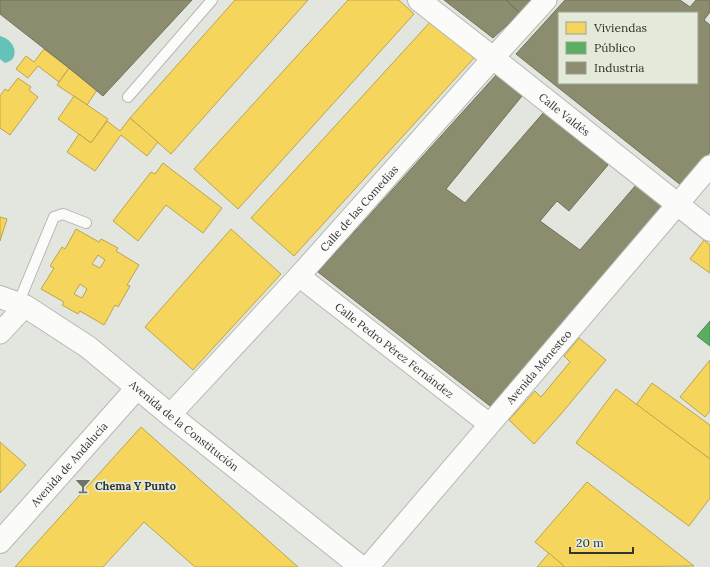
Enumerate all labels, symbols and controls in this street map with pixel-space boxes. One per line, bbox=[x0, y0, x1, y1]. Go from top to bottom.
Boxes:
legend bbox=[558, 12, 698, 84]
text: Viviendas bbox=[593, 20, 648, 35]
text: Público bbox=[594, 40, 635, 55]
text: Industria bbox=[594, 60, 645, 75]
street label: Calle Valdés bbox=[536, 90, 593, 139]
street label: Calle de las Comedias bbox=[317, 162, 401, 255]
street label: Calle Pedro Pérez Fernández bbox=[332, 300, 457, 401]
street label: Avenida Menesteo bbox=[502, 327, 574, 408]
street label: Avenida de la Constitución bbox=[126, 377, 242, 474]
street label: Avenida de Andalucía bbox=[27, 419, 111, 510]
bar icon: Chema Y Punto bbox=[74, 477, 92, 495]
place label: Chema Y Punto bbox=[95, 479, 176, 493]
scale bar bbox=[570, 529, 633, 555]
text: 20 m bbox=[576, 535, 604, 550]

